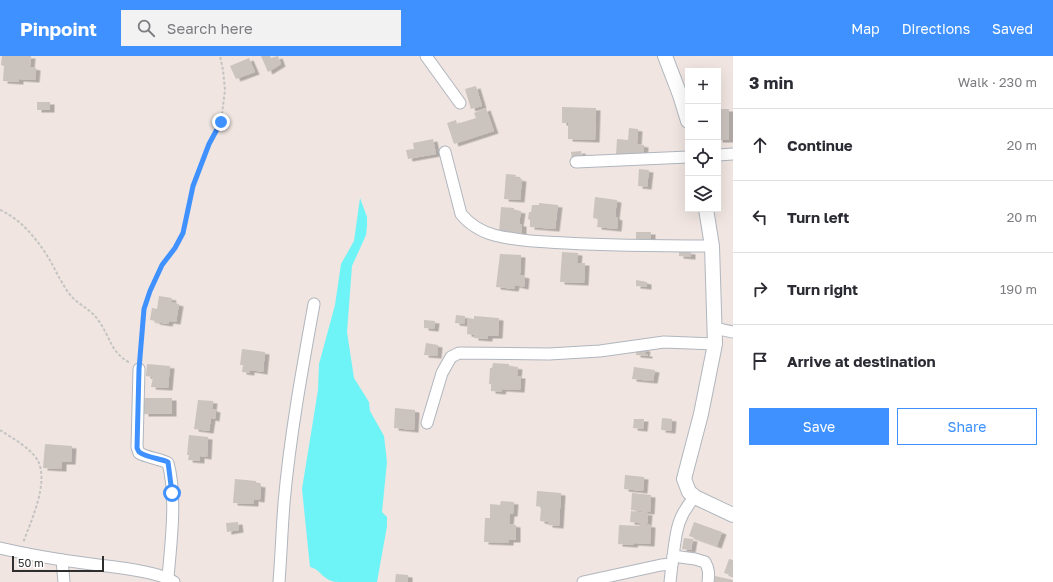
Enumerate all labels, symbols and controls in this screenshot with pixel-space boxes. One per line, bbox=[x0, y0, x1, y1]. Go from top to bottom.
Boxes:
search box bbox=[121, 10, 401, 46]
text: Pinpoint bbox=[20, 17, 97, 40]
icon: search bbox=[135, 17, 157, 39]
text: Search here bbox=[167, 19, 253, 37]
text: Map bbox=[851, 20, 880, 37]
text: Directions bbox=[902, 20, 970, 37]
text: Saved bbox=[992, 20, 1033, 37]
map controls bbox=[685, 68, 721, 212]
button: + bbox=[685, 68, 721, 104]
text: 3 min bbox=[749, 72, 793, 93]
text: Walk · 230 m bbox=[958, 74, 1037, 90]
button: − bbox=[685, 104, 721, 140]
route end bbox=[212, 113, 230, 131]
icon: ahead bbox=[749, 134, 771, 156]
text: Continue bbox=[787, 136, 853, 154]
text: 20 m bbox=[1007, 137, 1037, 153]
button: locate bbox=[685, 140, 721, 176]
button: layers bbox=[685, 176, 721, 212]
icon: left bbox=[749, 206, 771, 228]
text: Turn left bbox=[787, 208, 849, 226]
text: 20 m bbox=[1007, 209, 1037, 225]
icon: right bbox=[749, 278, 771, 300]
text: Turn right bbox=[787, 280, 858, 298]
text: 190 m bbox=[1000, 281, 1037, 297]
icon: arrive bbox=[749, 350, 771, 372]
text: Arrive at destination bbox=[787, 352, 936, 370]
button: Save bbox=[749, 408, 889, 445]
button: Share bbox=[897, 408, 1037, 445]
route start bbox=[163, 484, 181, 502]
scale bar bbox=[12, 554, 104, 573]
text: 50 m bbox=[18, 556, 44, 569]

